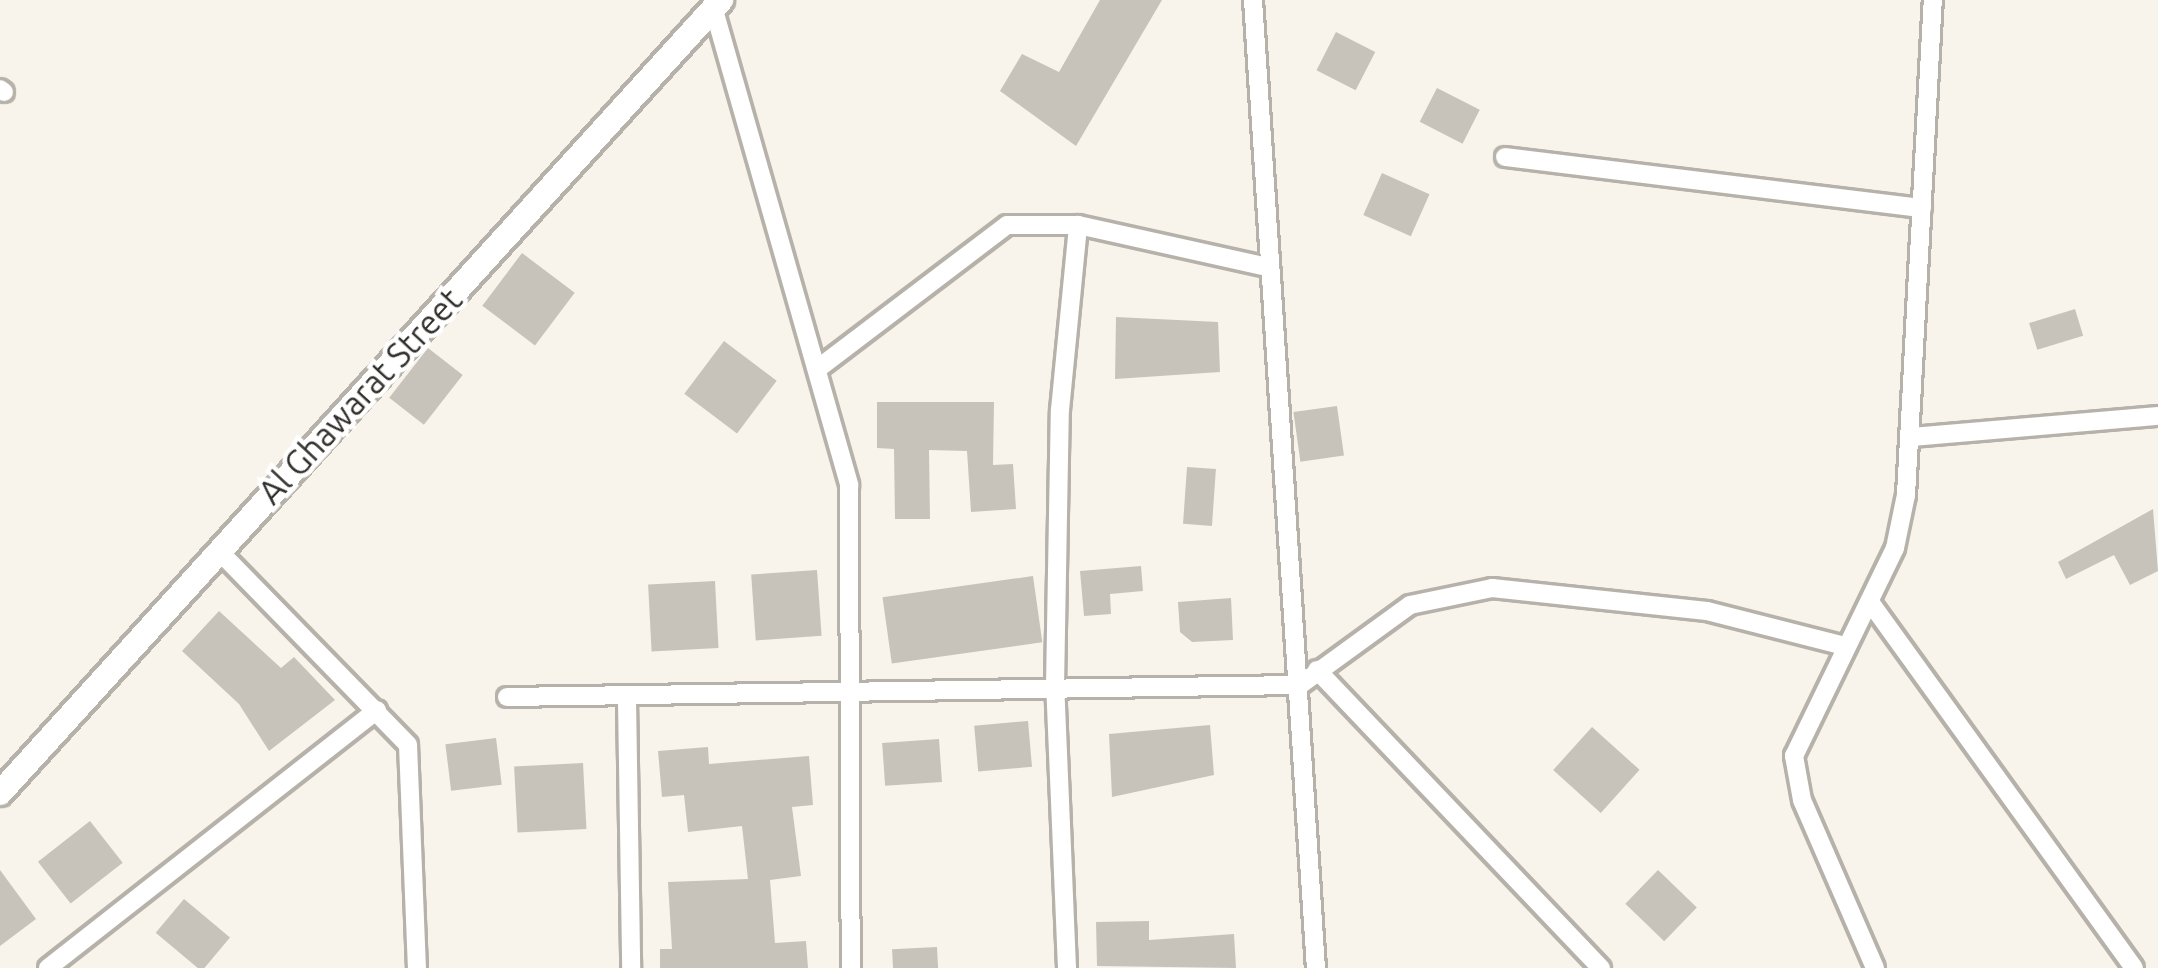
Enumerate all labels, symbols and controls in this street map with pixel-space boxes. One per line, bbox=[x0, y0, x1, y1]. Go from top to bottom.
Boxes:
street label: Al Ghawarat Street bbox=[250, 280, 470, 512]

